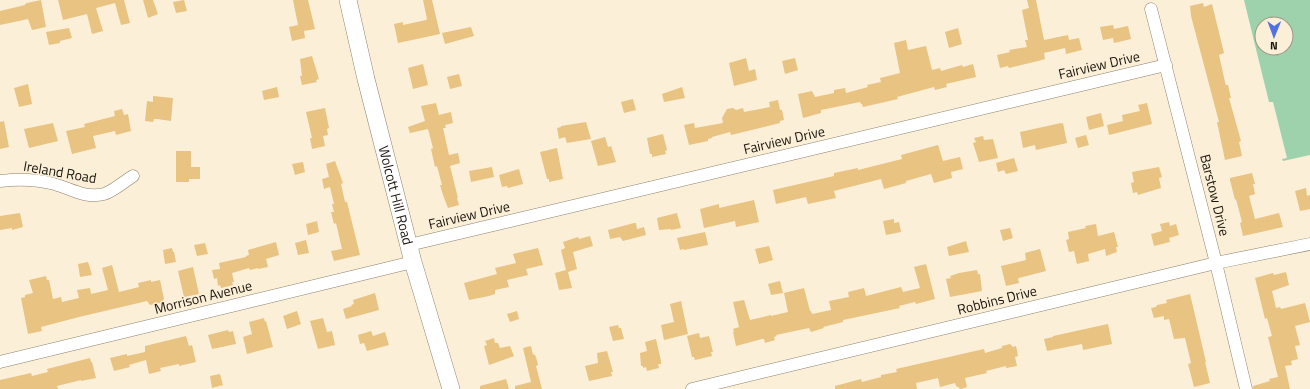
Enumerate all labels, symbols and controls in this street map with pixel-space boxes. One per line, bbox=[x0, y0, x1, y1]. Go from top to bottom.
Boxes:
north arrow bbox=[1254, 16, 1294, 56]
text: N bbox=[1270, 38, 1278, 54]
street label: Fairview Drive bbox=[1056, 45, 1142, 84]
street label: Fairview Drive bbox=[741, 120, 827, 159]
street label: Wolcott Hill Road bbox=[374, 143, 419, 247]
street label: Barstow Drive bbox=[1195, 152, 1236, 238]
street label: Ireland Road bbox=[22, 155, 98, 188]
street label: Fairview Drive bbox=[426, 195, 512, 234]
street label: Morrison Avenue bbox=[152, 274, 254, 319]
street label: Robbins Drive bbox=[955, 279, 1039, 320]

